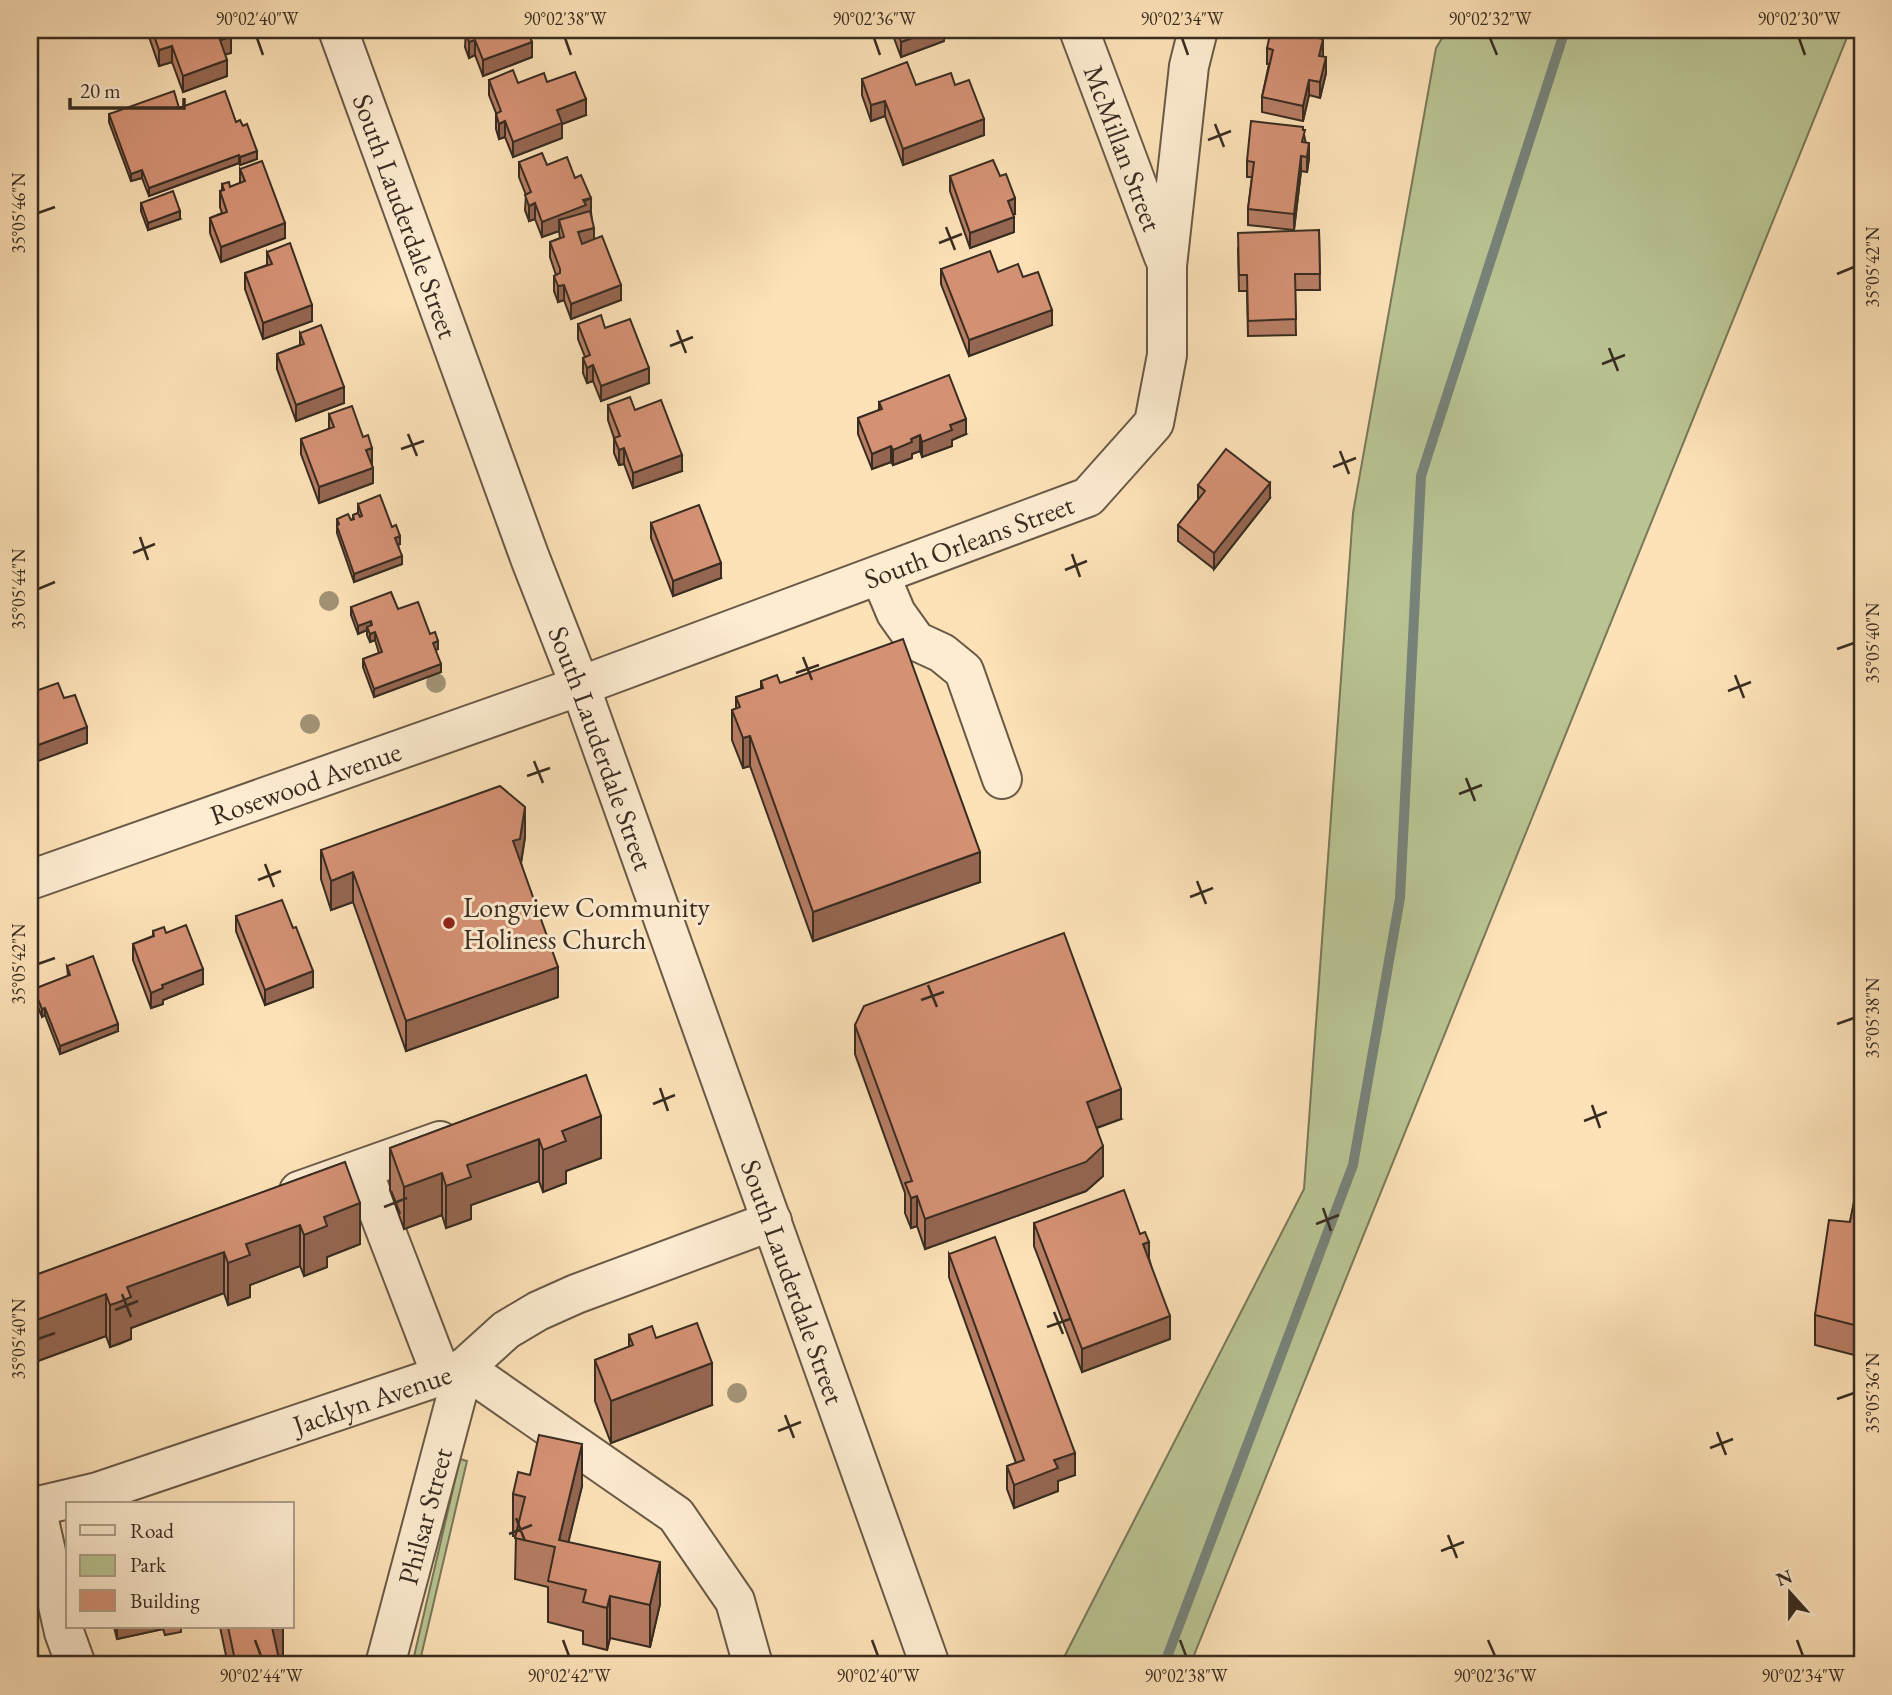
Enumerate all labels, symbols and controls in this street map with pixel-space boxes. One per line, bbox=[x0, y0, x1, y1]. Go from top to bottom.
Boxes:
text: 90°02'40"W bbox=[215, 7, 299, 30]
text: 90°02'38"W bbox=[523, 7, 607, 30]
text: 90°02'36"W bbox=[832, 7, 916, 30]
text: 90°02'34"W bbox=[1140, 7, 1224, 30]
text: 90°02'32"W bbox=[1448, 7, 1532, 30]
text: 90°02'30"W bbox=[1757, 7, 1841, 30]
street label: McMillan Street bbox=[1076, 60, 1171, 236]
scale bar bbox=[70, 66, 184, 110]
text: 20 m bbox=[80, 77, 121, 104]
street label: South Lauderdale Street bbox=[345, 89, 467, 343]
text: 35°05'46"N bbox=[7, 172, 30, 253]
text: 35°05'42"N bbox=[1861, 226, 1884, 307]
street label: South Orleans Street bbox=[859, 486, 1079, 597]
text: 35°05'44"N bbox=[7, 548, 30, 629]
text: 35°05'40"N bbox=[1861, 602, 1884, 683]
street label: South Lauderdale Street bbox=[540, 621, 662, 875]
street label: Rosewood Avenue bbox=[205, 733, 406, 833]
place label: Longview Community Holiness Church bbox=[463, 889, 711, 957]
marker: Longview Community Holiness Church bbox=[441, 915, 457, 931]
text: 35°05'42"N bbox=[7, 923, 30, 1004]
text: 35°05'38"N bbox=[1861, 977, 1884, 1058]
street label: South Lauderdale Street bbox=[733, 1155, 853, 1409]
text: 35°05'40"N bbox=[7, 1298, 30, 1379]
text: 35°05'36"N bbox=[1861, 1352, 1884, 1433]
street label: Jacklyn Avenue bbox=[286, 1356, 456, 1443]
street label: Philsar Street bbox=[389, 1444, 460, 1589]
legend bbox=[66, 1502, 294, 1628]
text: Road bbox=[130, 1517, 174, 1544]
text: Park bbox=[130, 1551, 167, 1578]
north arrow bbox=[1756, 1558, 1826, 1628]
text: N bbox=[1772, 1563, 1796, 1592]
text: Building bbox=[130, 1587, 200, 1614]
text: 90°02'44"W bbox=[219, 1664, 303, 1687]
text: 90°02'42"W bbox=[527, 1664, 611, 1687]
text: 90°02'40"W bbox=[836, 1664, 920, 1687]
text: 90°02'38"W bbox=[1144, 1664, 1228, 1687]
text: 90°02'36"W bbox=[1453, 1664, 1537, 1687]
text: 90°02'34"W bbox=[1761, 1664, 1845, 1687]

